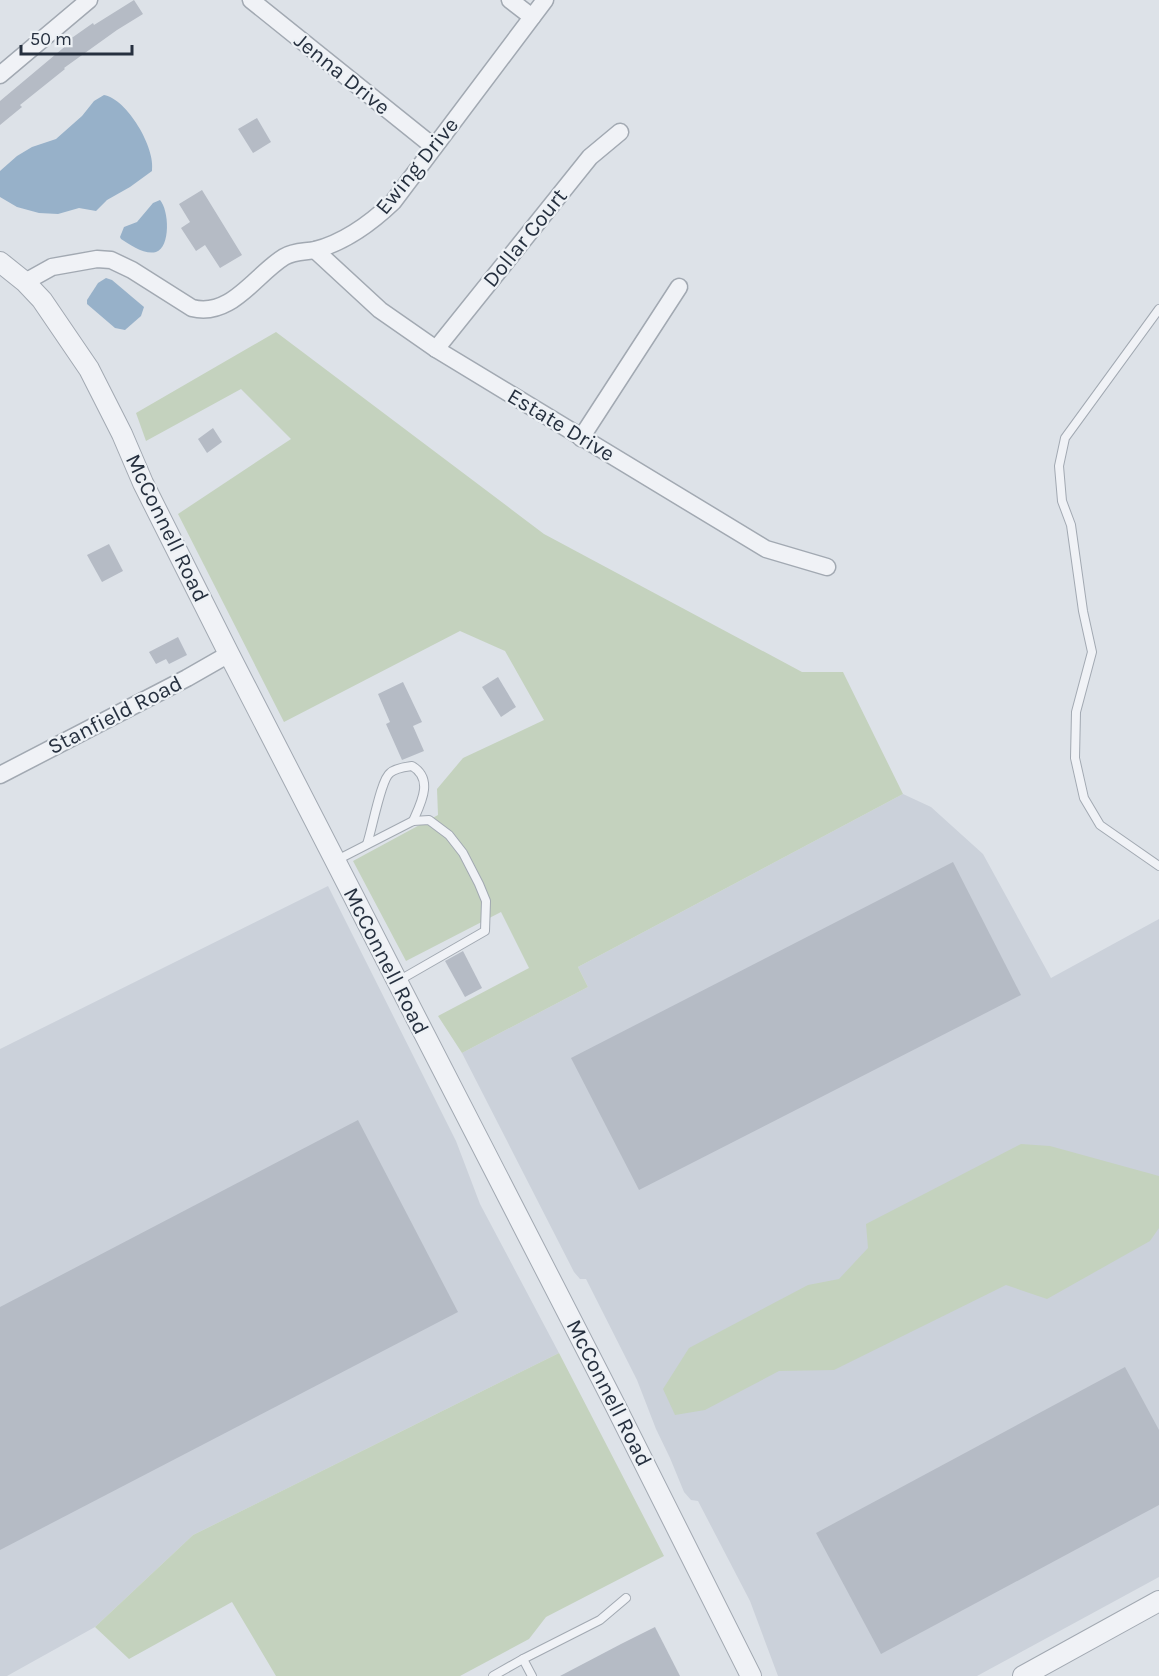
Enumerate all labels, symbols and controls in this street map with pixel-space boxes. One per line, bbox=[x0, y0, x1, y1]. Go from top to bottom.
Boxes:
scale bar bbox=[21, 18, 132, 56]
text: 50 m bbox=[30, 28, 72, 50]
street label: Jenna Drive bbox=[289, 28, 395, 120]
street label: Ewing Drive bbox=[370, 112, 464, 220]
street label: Dollar Court bbox=[477, 183, 573, 293]
street label: Estate Drive bbox=[503, 383, 619, 467]
street label: McConnell Road bbox=[120, 450, 214, 606]
street label: Stanfield Road bbox=[43, 670, 187, 760]
street label: McConnell Road bbox=[338, 883, 434, 1039]
street label: McConnell Road bbox=[561, 1315, 657, 1471]

